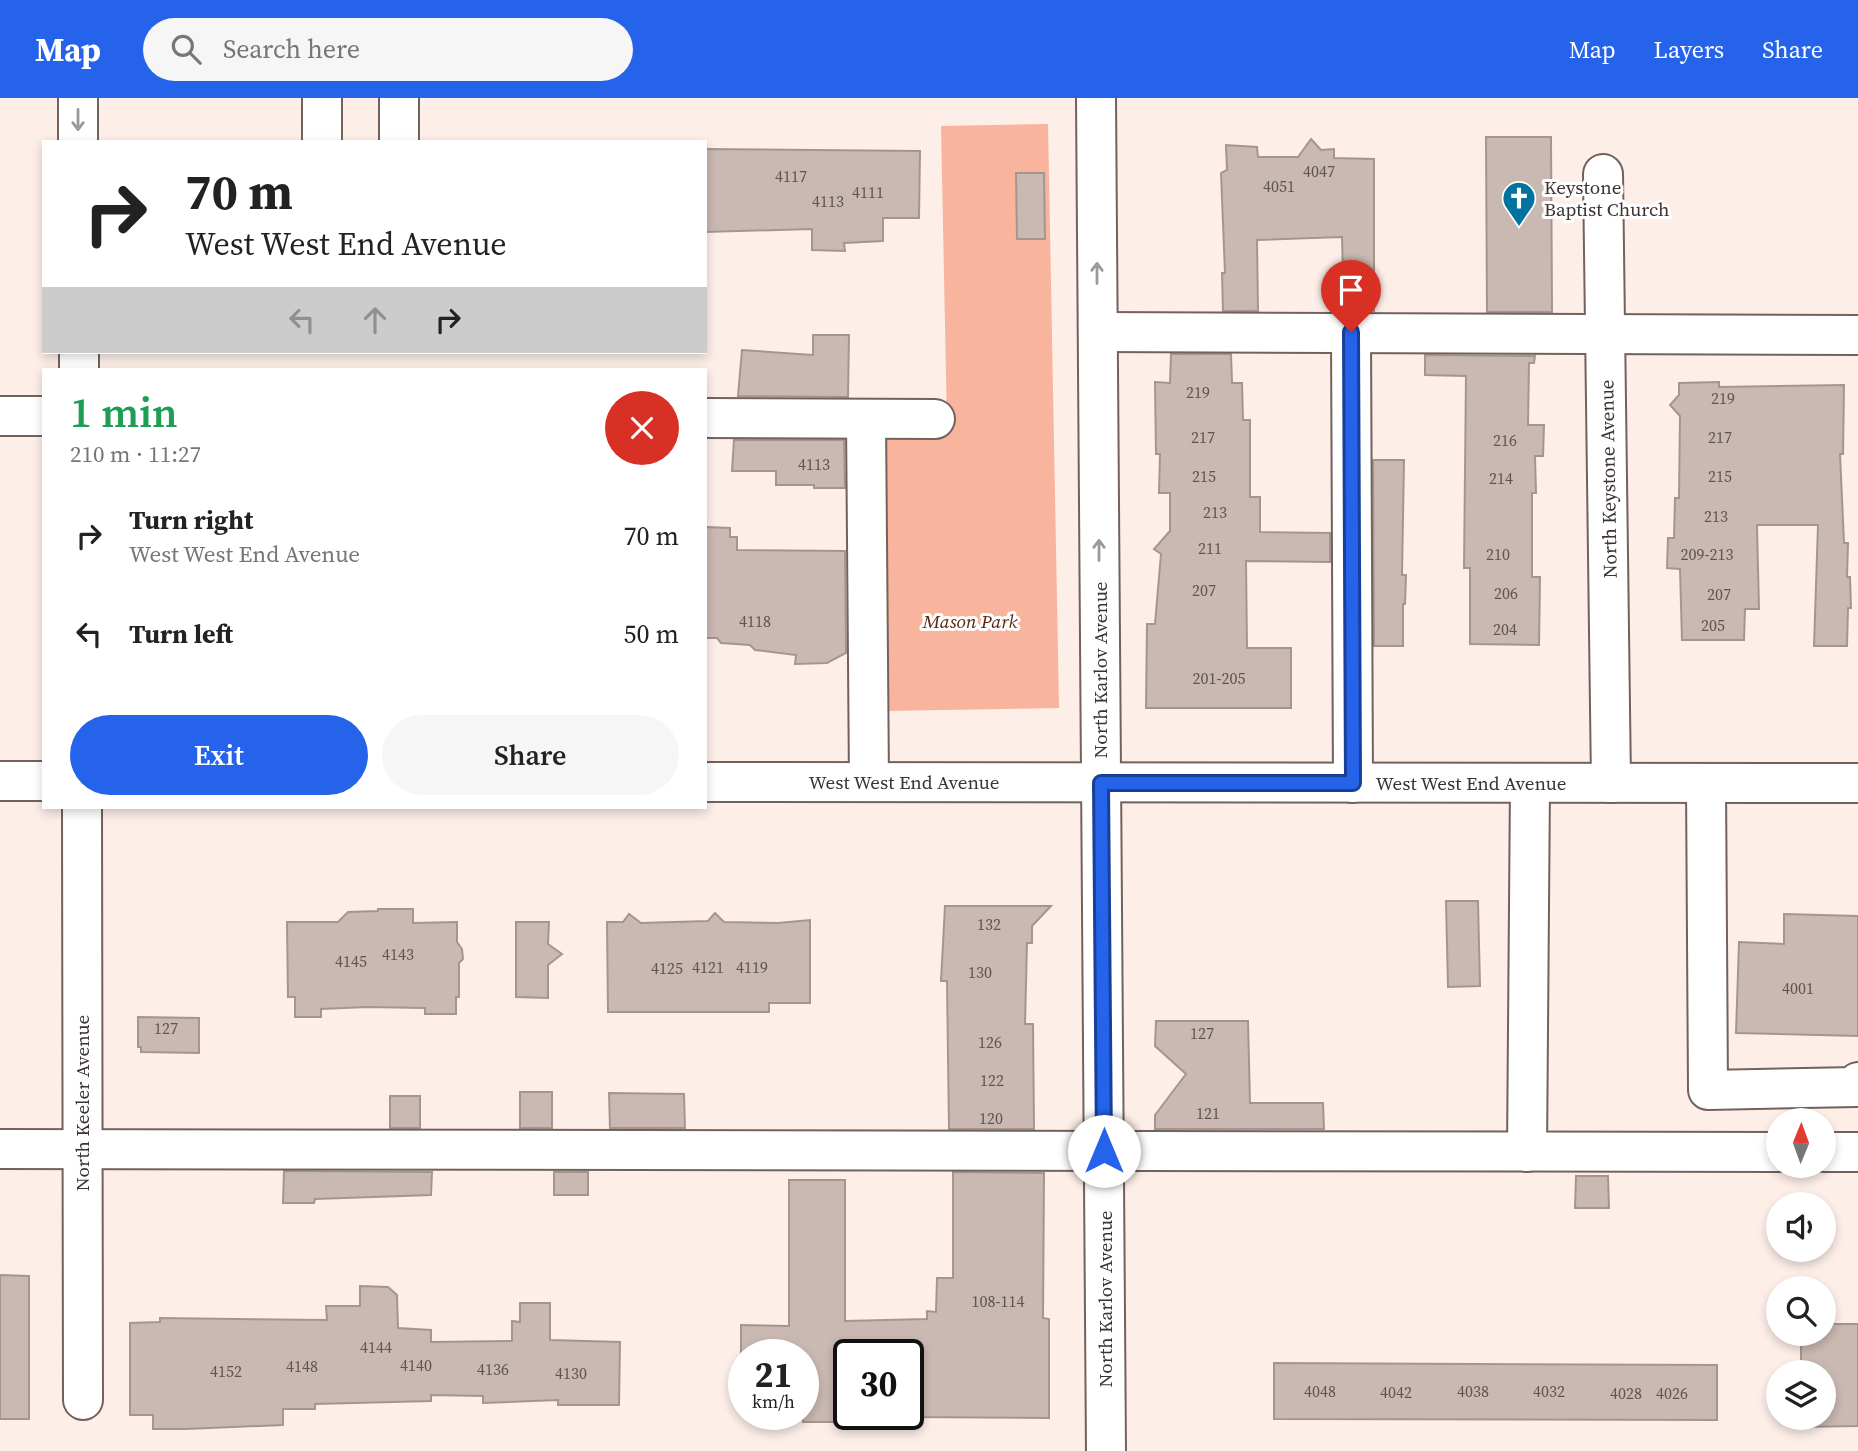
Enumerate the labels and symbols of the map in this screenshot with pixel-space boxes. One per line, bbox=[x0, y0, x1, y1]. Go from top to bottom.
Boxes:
one-way arrow bbox=[71, 108, 85, 131]
house number: 4047 bbox=[1303, 160, 1335, 182]
house number: 4117 bbox=[775, 165, 807, 187]
place label: Keystone Baptist Church bbox=[1544, 174, 1670, 222]
house number: 4051 bbox=[1263, 175, 1295, 197]
church icon: Keystone Baptist Church bbox=[1500, 179, 1538, 228]
house number: 4111 bbox=[852, 181, 884, 203]
house number: 4113 bbox=[812, 190, 844, 212]
pin bbox=[1321, 260, 1381, 332]
one-way arrow bbox=[1091, 262, 1104, 285]
street label: North Keystone Avenue bbox=[1593, 379, 1623, 579]
house number: 219 bbox=[1186, 381, 1210, 403]
house number: 219 bbox=[1711, 387, 1735, 409]
house number: 217 bbox=[1191, 426, 1215, 448]
house number: 217 bbox=[1708, 426, 1732, 448]
house number: 216 bbox=[1493, 429, 1517, 451]
house number: 4113 bbox=[798, 453, 830, 475]
house number: 215 bbox=[1192, 465, 1216, 487]
house number: 215 bbox=[1708, 465, 1732, 487]
house number: 214 bbox=[1489, 467, 1513, 489]
house number: 213 bbox=[1203, 501, 1227, 523]
house number: 213 bbox=[1704, 505, 1728, 527]
house number: 211 bbox=[1198, 537, 1222, 559]
one-way arrow bbox=[1092, 539, 1106, 562]
house number: 210 bbox=[1486, 543, 1510, 565]
house number: 209-213 bbox=[1681, 543, 1734, 565]
house number: 207 bbox=[1192, 579, 1216, 601]
street label: North Karlov Avenue bbox=[1087, 582, 1113, 758]
house number: 206 bbox=[1494, 582, 1518, 604]
house number: 207 bbox=[1707, 583, 1731, 605]
park label: Mason Park bbox=[922, 608, 1017, 634]
house number: 4118 bbox=[739, 610, 771, 632]
house number: 205 bbox=[1701, 614, 1725, 636]
house number: 204 bbox=[1493, 618, 1517, 640]
house number: 201-205 bbox=[1193, 667, 1246, 689]
street label: West West End Avenue bbox=[809, 769, 999, 795]
street label: West West End Avenue bbox=[1376, 770, 1566, 796]
house number: 132 bbox=[977, 913, 1001, 935]
house number: 4143 bbox=[382, 943, 414, 965]
house number: 4145 bbox=[335, 950, 367, 972]
house number: 4121 bbox=[692, 956, 724, 978]
house number: 4119 bbox=[736, 956, 768, 978]
house number: 4125 bbox=[651, 957, 683, 979]
house number: 130 bbox=[968, 961, 992, 983]
house number: 4001 bbox=[1782, 977, 1814, 999]
street label: North Keeler Avenue bbox=[69, 1015, 95, 1191]
house number: 127 bbox=[154, 1017, 178, 1039]
house number: 127 bbox=[1190, 1022, 1214, 1044]
house number: 126 bbox=[978, 1031, 1002, 1053]
house number: 122 bbox=[980, 1069, 1004, 1091]
house number: 121 bbox=[1196, 1102, 1220, 1124]
house number: 120 bbox=[979, 1107, 1003, 1129]
north arrow bbox=[1766, 1108, 1836, 1178]
position arrow bbox=[1067, 1114, 1141, 1188]
street label: North Karlov Avenue bbox=[1092, 1211, 1118, 1387]
house number: 108-114 bbox=[972, 1290, 1025, 1312]
house number: 4144 bbox=[360, 1336, 392, 1358]
speed limit sign: 30 bbox=[833, 1339, 924, 1430]
house number: 4140 bbox=[400, 1354, 432, 1376]
house number: 4148 bbox=[286, 1355, 318, 1377]
house number: 4136 bbox=[477, 1358, 509, 1380]
house number: 4152 bbox=[210, 1360, 242, 1382]
house number: 4130 bbox=[555, 1362, 587, 1384]
house number: 4048 bbox=[1304, 1380, 1336, 1402]
house number: 4038 bbox=[1457, 1380, 1489, 1402]
house number: 4032 bbox=[1533, 1380, 1565, 1402]
house number: 4042 bbox=[1380, 1381, 1412, 1403]
house number: 4028 bbox=[1610, 1382, 1642, 1404]
house number: 4026 bbox=[1656, 1382, 1688, 1404]

